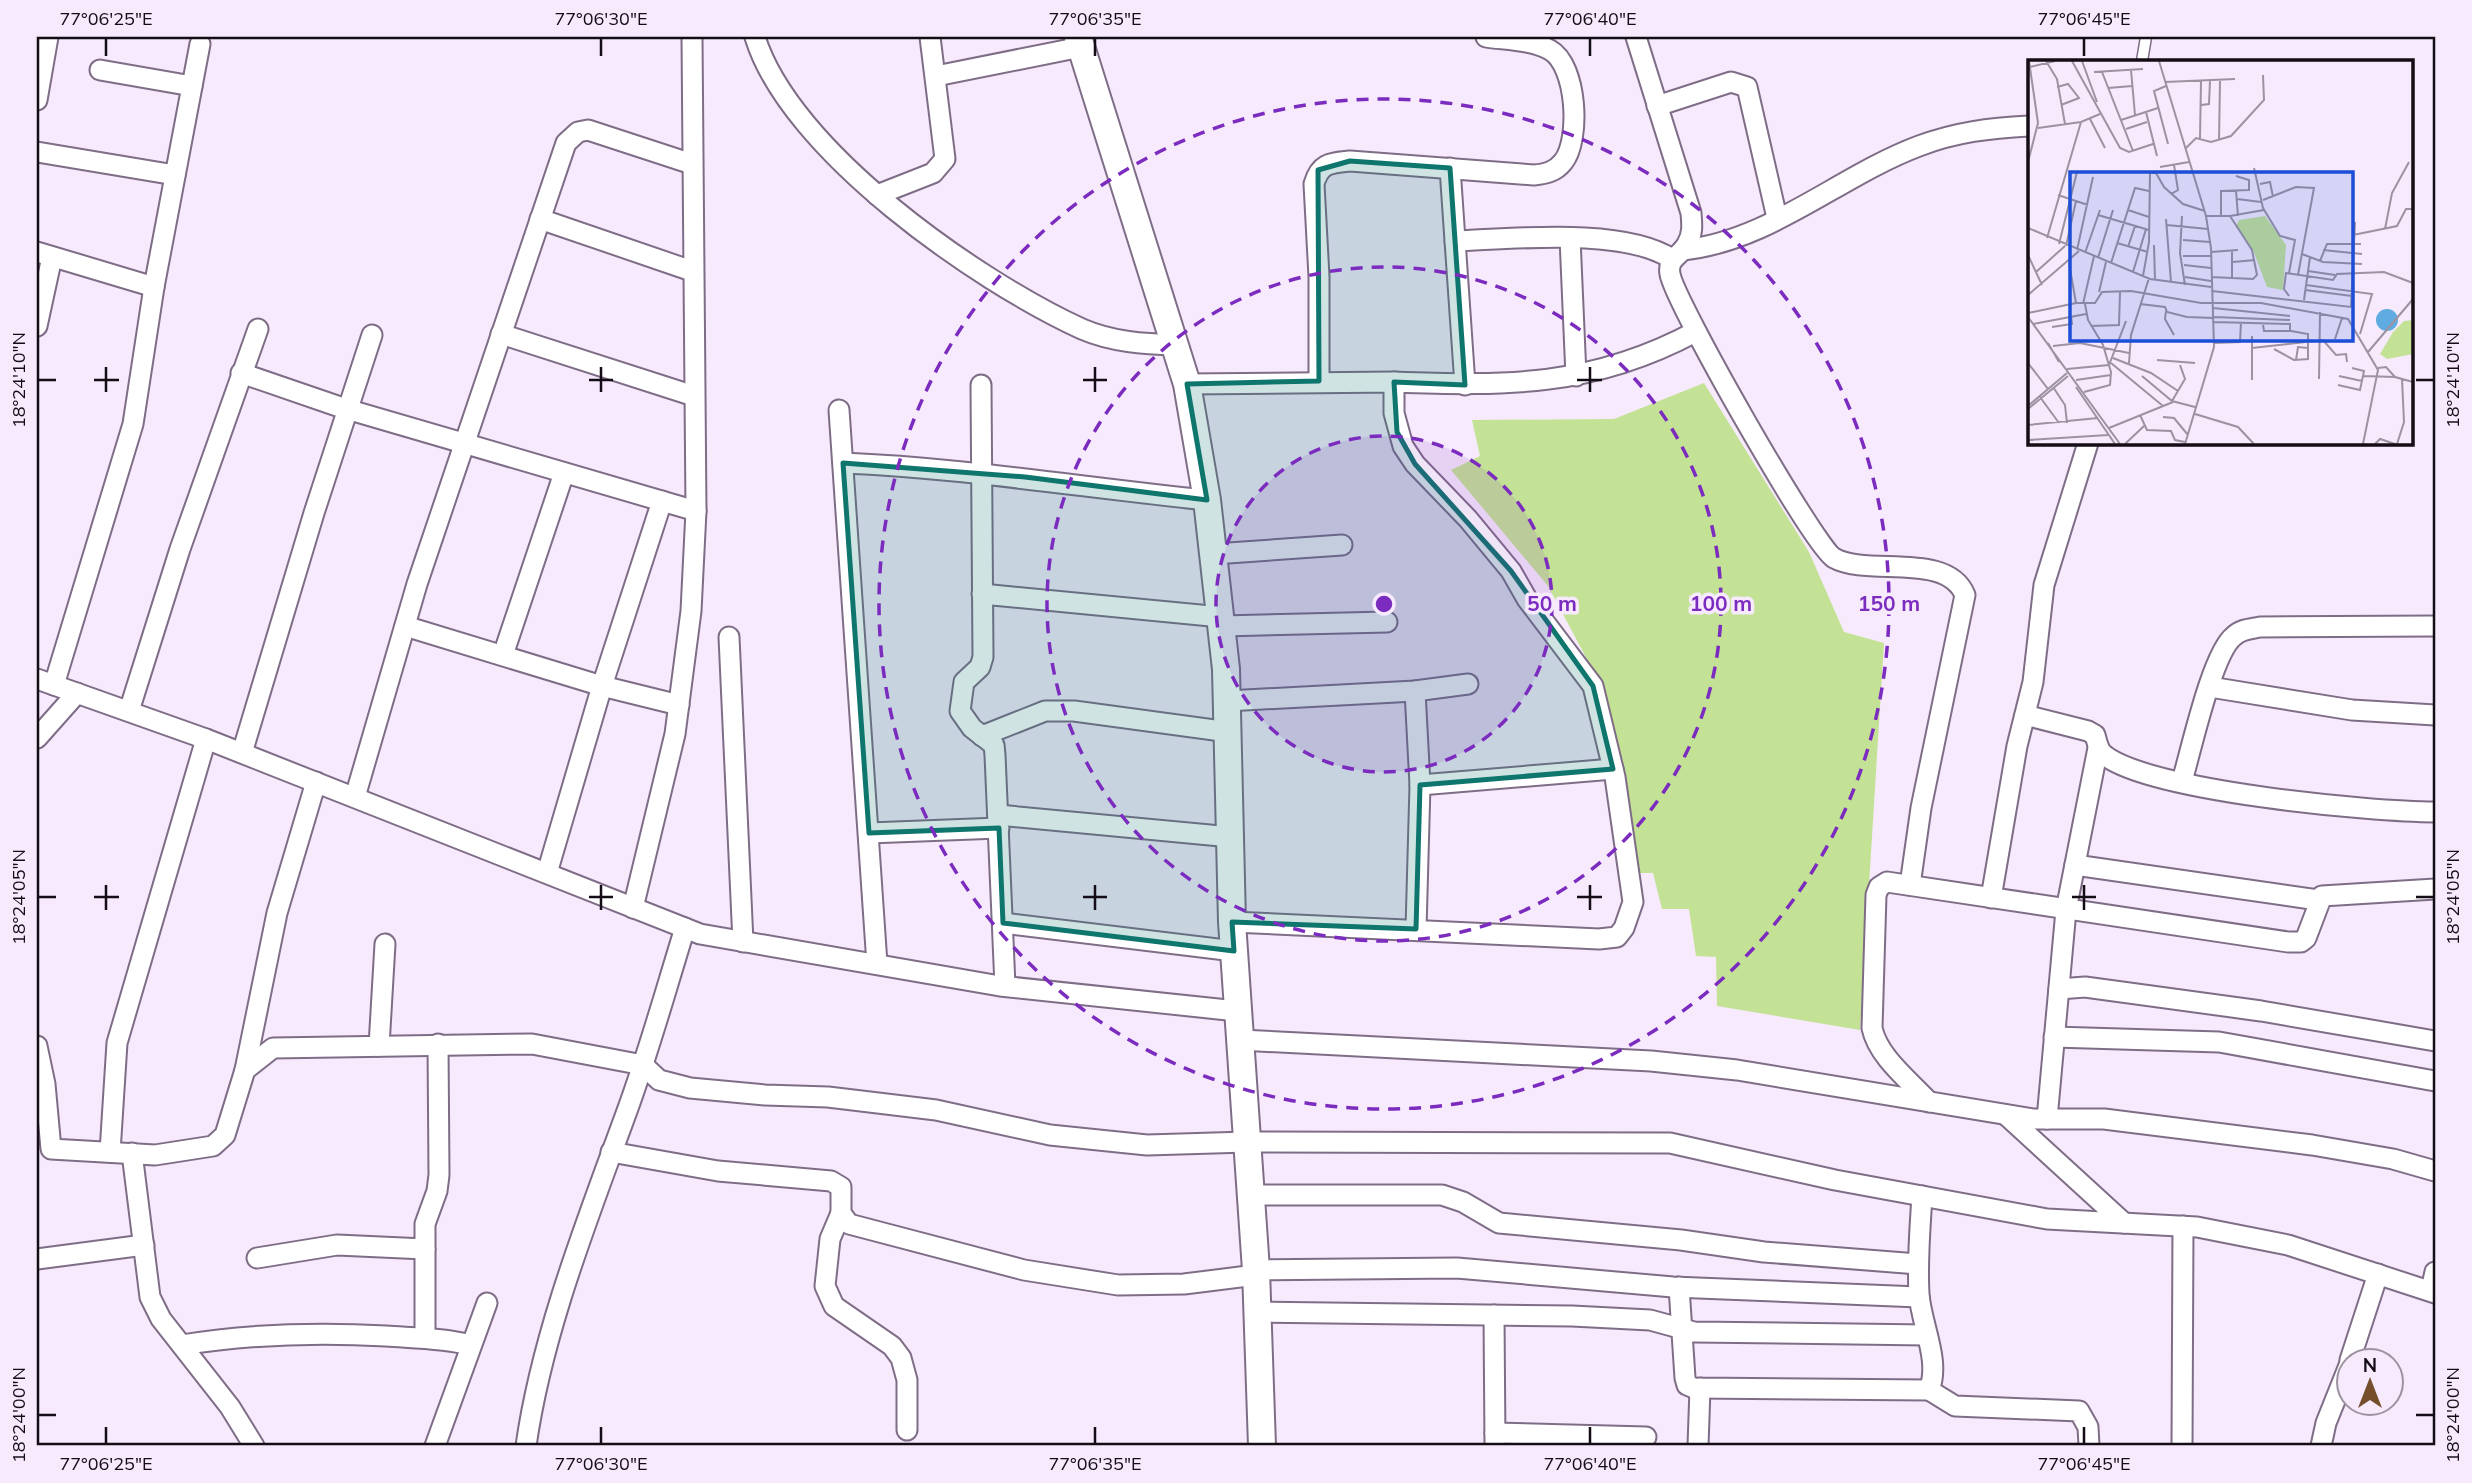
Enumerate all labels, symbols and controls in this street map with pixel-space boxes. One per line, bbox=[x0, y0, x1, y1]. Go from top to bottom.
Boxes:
text: 77°06'25"E bbox=[59, 7, 153, 30]
text: 77°06'30"E bbox=[554, 7, 648, 30]
text: 77°06'35"E bbox=[1048, 7, 1142, 30]
text: 77°06'40"E bbox=[1543, 7, 1637, 30]
text: 77°06'45"E bbox=[2037, 7, 2131, 30]
inset map bbox=[2028, 60, 2412, 444]
text: 18°24'10"N bbox=[7, 332, 30, 428]
text: 18°24'10"N bbox=[2441, 332, 2464, 428]
text: 50 m bbox=[1527, 590, 1577, 616]
text: 100 m bbox=[1690, 590, 1752, 616]
text: 150 m bbox=[1858, 590, 1920, 616]
centre of rings bbox=[1372, 592, 1396, 616]
text: 18°24'05"N bbox=[7, 849, 30, 945]
text: 18°24'05"N bbox=[2441, 849, 2464, 945]
north arrow bbox=[2336, 1346, 2406, 1416]
text: N bbox=[2363, 1353, 2377, 1377]
text: 18°24'00"N bbox=[7, 1367, 30, 1463]
text: 18°24'00"N bbox=[2441, 1367, 2464, 1463]
text: 77°06'25"E bbox=[59, 1452, 153, 1475]
text: 77°06'30"E bbox=[554, 1452, 648, 1475]
text: 77°06'35"E bbox=[1048, 1452, 1142, 1475]
text: 77°06'40"E bbox=[1543, 1452, 1637, 1475]
text: 77°06'45"E bbox=[2037, 1452, 2131, 1475]

